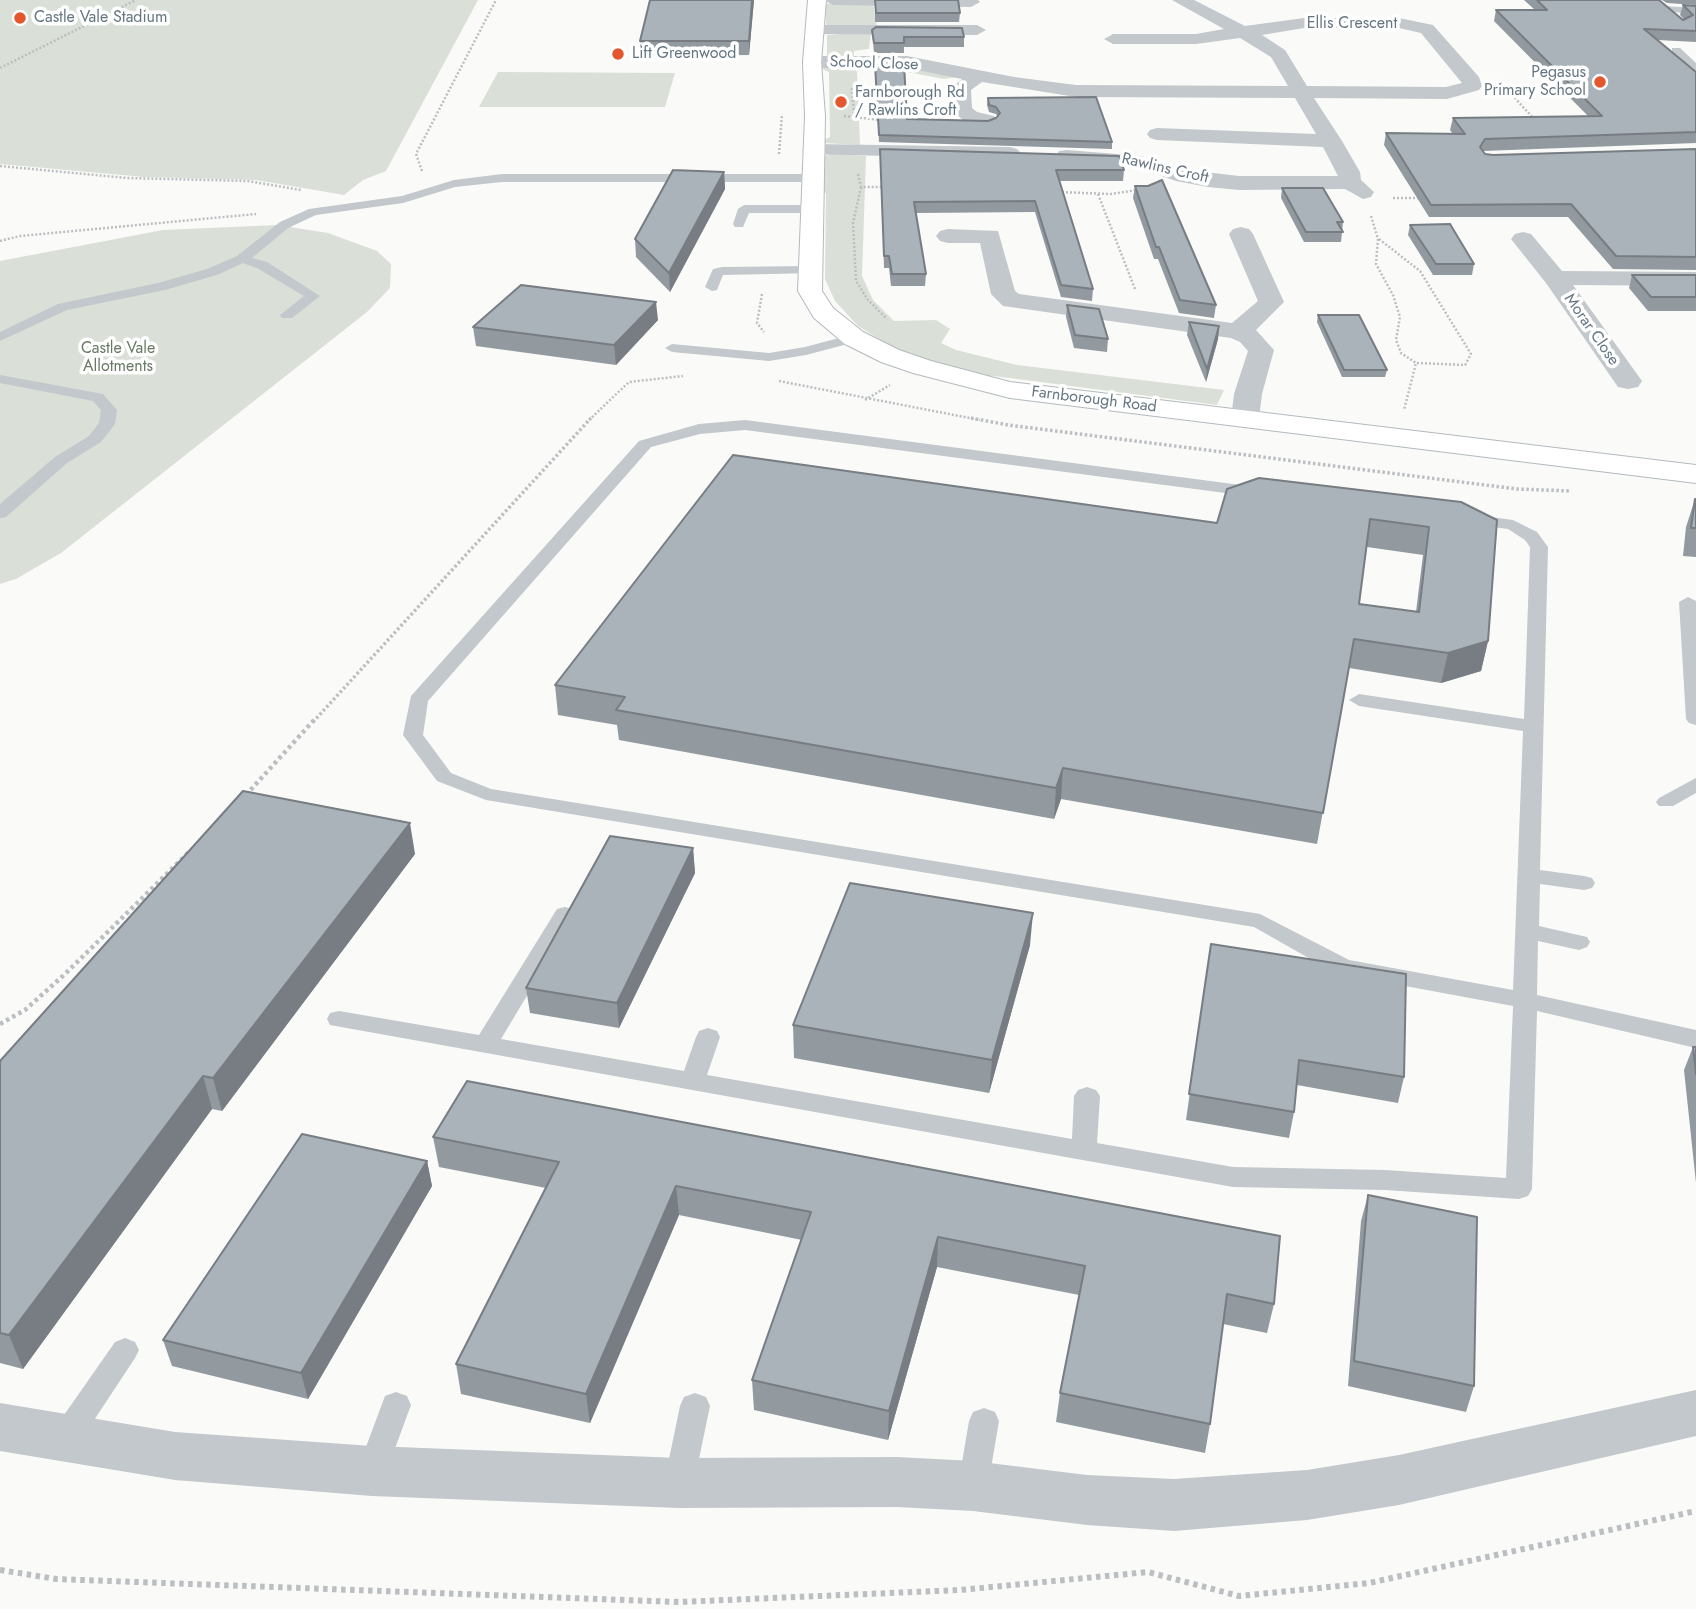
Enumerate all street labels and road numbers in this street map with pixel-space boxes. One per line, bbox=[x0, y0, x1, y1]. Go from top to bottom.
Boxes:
street label: Ellis Crescent bbox=[1307, 14, 1397, 34]
street label: School Close bbox=[829, 53, 919, 75]
street label: Rawlins Croft bbox=[1120, 150, 1210, 188]
street label: Morar Close bbox=[1559, 290, 1623, 370]
street label: Farnborough Road bbox=[1030, 383, 1158, 417]

